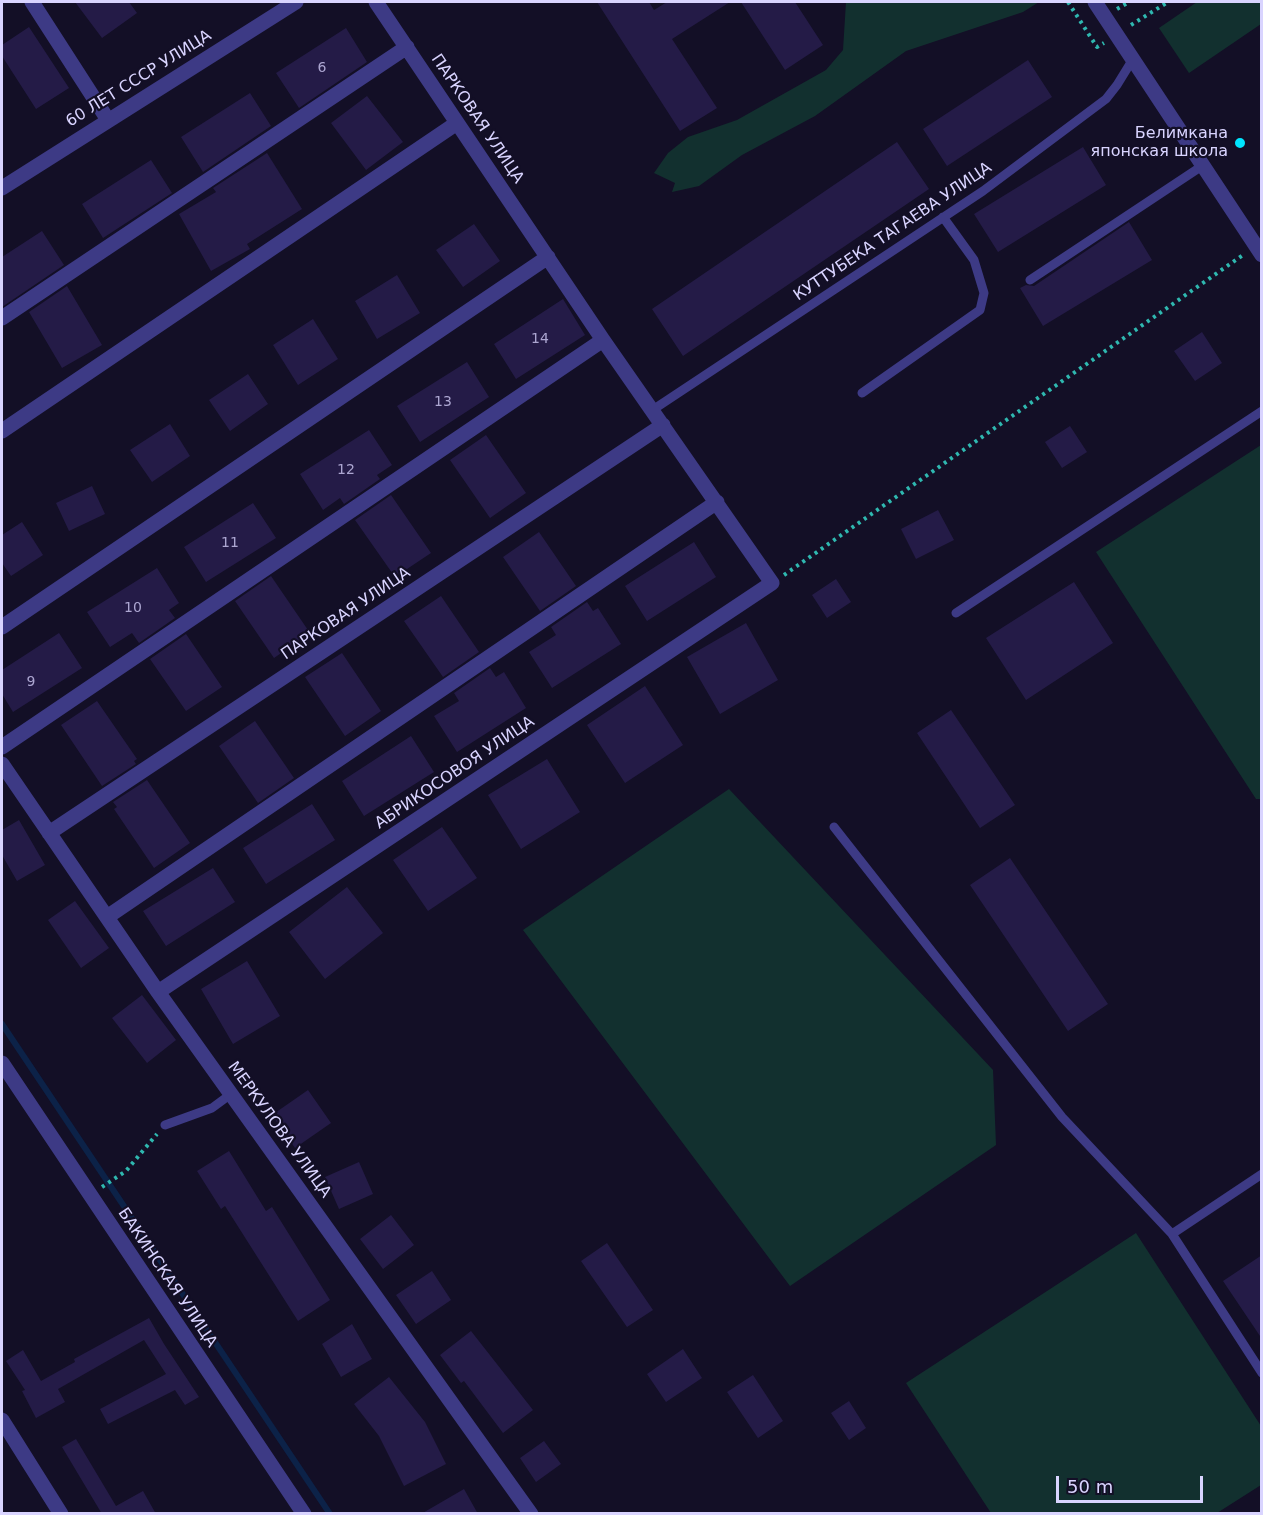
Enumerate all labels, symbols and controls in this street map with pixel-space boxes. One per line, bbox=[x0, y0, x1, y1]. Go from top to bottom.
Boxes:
street label: 60 ЛЕТ СССР УЛИЦА bbox=[63, 26, 215, 132]
street label: ПАРКОВАЯ УЛИЦА bbox=[427, 51, 527, 187]
house number: 6 bbox=[318, 60, 326, 76]
place label: Белимкана японская школа bbox=[1091, 124, 1228, 162]
marker: Белимкана японская школа bbox=[1233, 136, 1247, 150]
street label: КУТТУБЕКА ТАГАЕВА УЛИЦА bbox=[790, 158, 996, 306]
house number: 14 bbox=[531, 331, 549, 347]
house number: 13 bbox=[434, 394, 452, 410]
house number: 12 bbox=[337, 462, 355, 478]
house number: 11 bbox=[221, 535, 239, 551]
street label: ПАРКОВАЯ УЛИЦА bbox=[278, 564, 414, 664]
house number: 10 bbox=[124, 600, 142, 616]
house number: 9 bbox=[27, 674, 35, 690]
street label: АБРИКОСОВОЯ УЛИЦА bbox=[372, 712, 538, 834]
street label: МЕРКУЛОВА УЛИЦА bbox=[223, 1058, 335, 1202]
street label: БАКИНСКАЯ УЛИЦА bbox=[113, 1205, 221, 1351]
scale bar bbox=[1059, 1464, 1206, 1502]
text: 50 m bbox=[1067, 1476, 1113, 1497]

